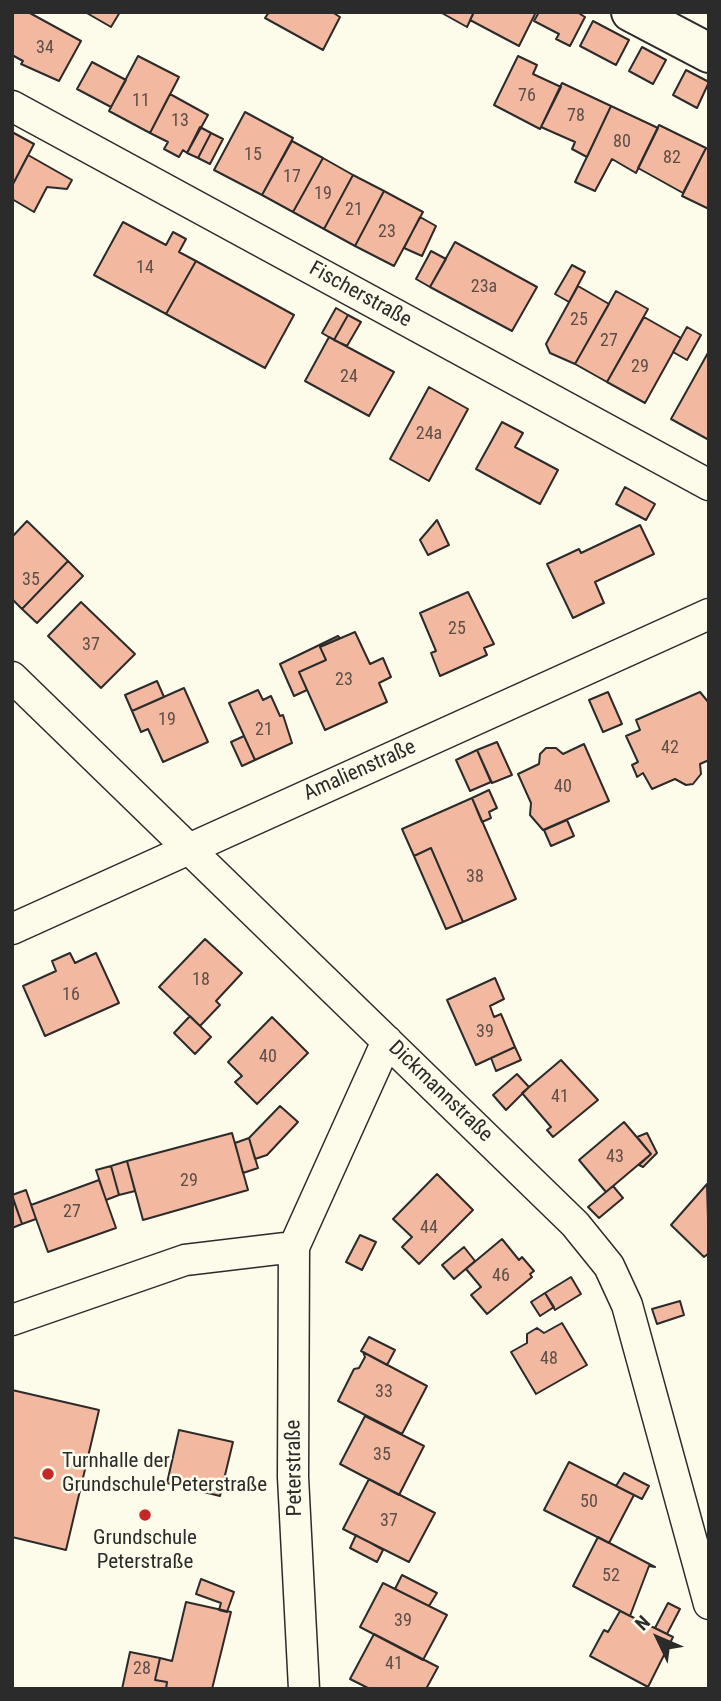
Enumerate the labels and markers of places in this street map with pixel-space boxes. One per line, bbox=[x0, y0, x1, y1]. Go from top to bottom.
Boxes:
place label: Turnhalle der Grundschule Peterstraße bbox=[62, 1449, 267, 1499]
marker: Turnhalle der Grundschule Peterstraße bbox=[40, 1466, 56, 1482]
marker: Grundschule Peterstraße bbox=[137, 1507, 153, 1523]
place label: Grundschule Peterstraße bbox=[93, 1526, 197, 1576]

